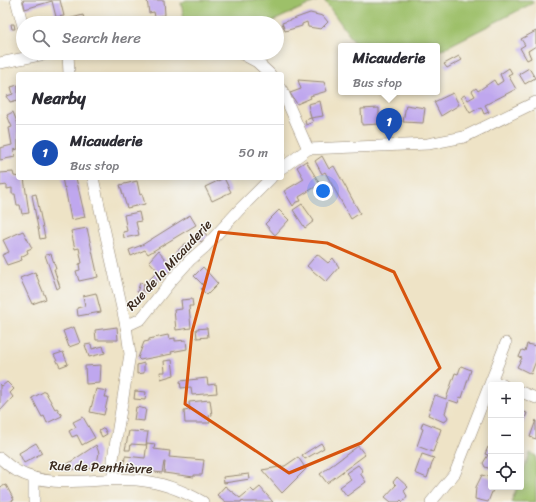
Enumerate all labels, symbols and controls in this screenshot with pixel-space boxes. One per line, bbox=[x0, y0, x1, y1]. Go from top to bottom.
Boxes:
search box bbox=[16, 16, 284, 60]
text: Search here bbox=[62, 25, 141, 51]
icon: search bbox=[30, 27, 52, 49]
popup bbox=[338, 43, 440, 95]
text: Micauderie bbox=[353, 45, 425, 71]
text: Bus stop bbox=[353, 71, 402, 94]
text: Nearby bbox=[32, 83, 86, 113]
pin: 1 bbox=[376, 108, 402, 141]
text: Micauderie bbox=[70, 128, 143, 154]
text: 1 bbox=[42, 141, 48, 164]
text: 50 m bbox=[238, 141, 268, 164]
text: Bus stop bbox=[70, 154, 119, 177]
your location bbox=[313, 181, 333, 201]
street label: Rue de la Micauderie bbox=[120, 214, 218, 316]
map controls bbox=[488, 382, 524, 490]
button: + bbox=[488, 382, 524, 418]
button: − bbox=[488, 418, 524, 454]
street label: Rue de Penthièvre bbox=[49, 454, 153, 480]
button: locate bbox=[488, 454, 524, 490]

